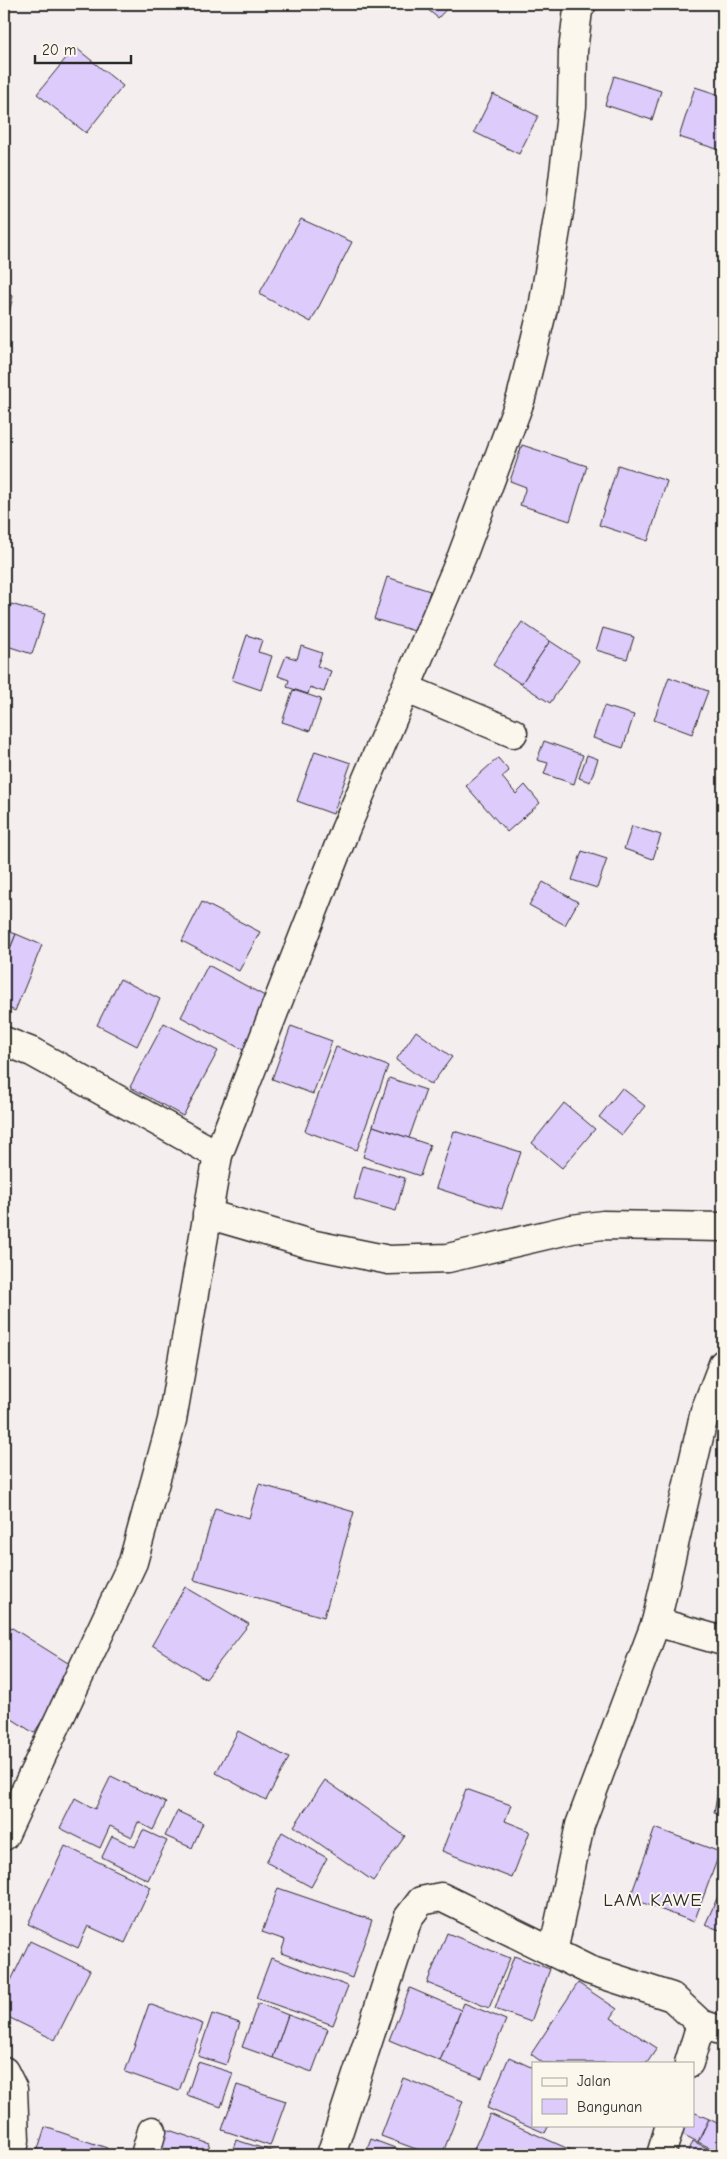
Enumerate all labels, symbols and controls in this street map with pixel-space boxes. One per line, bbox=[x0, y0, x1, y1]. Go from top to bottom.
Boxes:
scale bar bbox=[35, 32, 131, 64]
text: 20 m bbox=[42, 41, 76, 59]
district label: LAM KAWE bbox=[603, 1889, 703, 1911]
legend bbox=[532, 2062, 694, 2126]
text: Jalan bbox=[577, 2072, 611, 2090]
text: Bangunan bbox=[577, 2098, 642, 2116]

